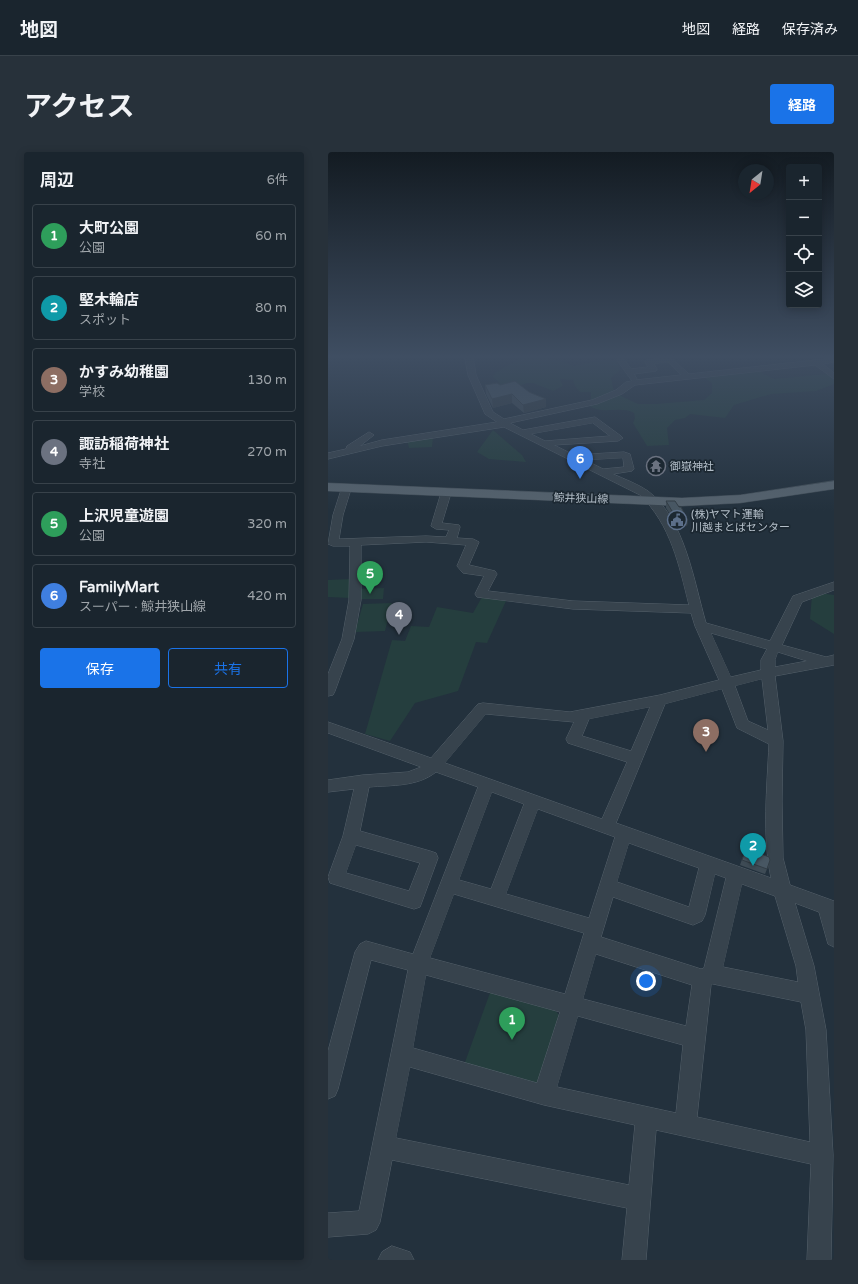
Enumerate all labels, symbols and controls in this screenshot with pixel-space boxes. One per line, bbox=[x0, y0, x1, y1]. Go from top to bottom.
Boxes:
text: 地図 bbox=[20, 19, 58, 41]
text: 地図 bbox=[682, 21, 710, 38]
text: 経路 bbox=[732, 21, 760, 38]
text: 保存済み bbox=[782, 21, 838, 38]
button: 経路 bbox=[770, 84, 834, 124]
text: アクセス bbox=[24, 90, 135, 124]
north arrow bbox=[738, 164, 774, 200]
map controls bbox=[786, 164, 822, 308]
button: + bbox=[786, 164, 822, 200]
text: 周辺 bbox=[40, 170, 74, 191]
text: 6件 bbox=[267, 172, 288, 188]
button: − bbox=[786, 200, 822, 236]
text: 大町公園 bbox=[79, 219, 139, 237]
text: 1 bbox=[50, 228, 58, 244]
text: 60 m bbox=[255, 228, 287, 244]
button: locate bbox=[786, 236, 822, 272]
text: 公園 bbox=[79, 240, 105, 256]
button: layers bbox=[786, 272, 822, 308]
text: 堅木輪店 bbox=[79, 291, 139, 309]
text: 2 bbox=[50, 300, 58, 316]
text: 80 m bbox=[255, 300, 287, 316]
text: スポット bbox=[79, 312, 131, 328]
text: かすみ幼稚園 bbox=[79, 363, 169, 381]
text: 3 bbox=[50, 372, 58, 388]
text: 130 m bbox=[247, 372, 287, 388]
text: 学校 bbox=[79, 384, 105, 400]
text: 諏訪稲荷神社 bbox=[79, 435, 169, 453]
text: 4 bbox=[50, 444, 58, 460]
text: 270 m bbox=[247, 444, 287, 460]
pin: 6 bbox=[567, 446, 593, 479]
temple icon: 御嶽神社 bbox=[645, 455, 667, 477]
text: 寺社 bbox=[79, 456, 105, 472]
place label: 御嶽神社 bbox=[669, 460, 714, 473]
street label: 鯨井狭山線 bbox=[553, 491, 609, 506]
text: 上沢児童遊園 bbox=[79, 507, 169, 525]
place label: (株)ヤマト運輸 川越まとばセンター bbox=[691, 508, 790, 534]
public building icon: (株)ヤマト運輸 川越まとばセンター bbox=[666, 509, 688, 531]
text: 5 bbox=[50, 516, 58, 532]
text: 320 m bbox=[247, 516, 287, 532]
text: 公園 bbox=[79, 528, 105, 544]
pin: 5 bbox=[357, 561, 383, 594]
text: FamilyMart bbox=[79, 578, 159, 596]
text: 6 bbox=[50, 588, 58, 604]
text: 420 m bbox=[247, 588, 287, 604]
text: スーパー · 鯨井狭山線 bbox=[79, 599, 206, 615]
pin: 4 bbox=[386, 602, 412, 635]
button: 保存 bbox=[40, 648, 160, 688]
button: 共有 bbox=[168, 648, 288, 688]
pin: 3 bbox=[693, 719, 719, 752]
pin: 2 bbox=[740, 833, 766, 866]
your location bbox=[636, 971, 656, 991]
pin: 1 bbox=[499, 1007, 525, 1040]

